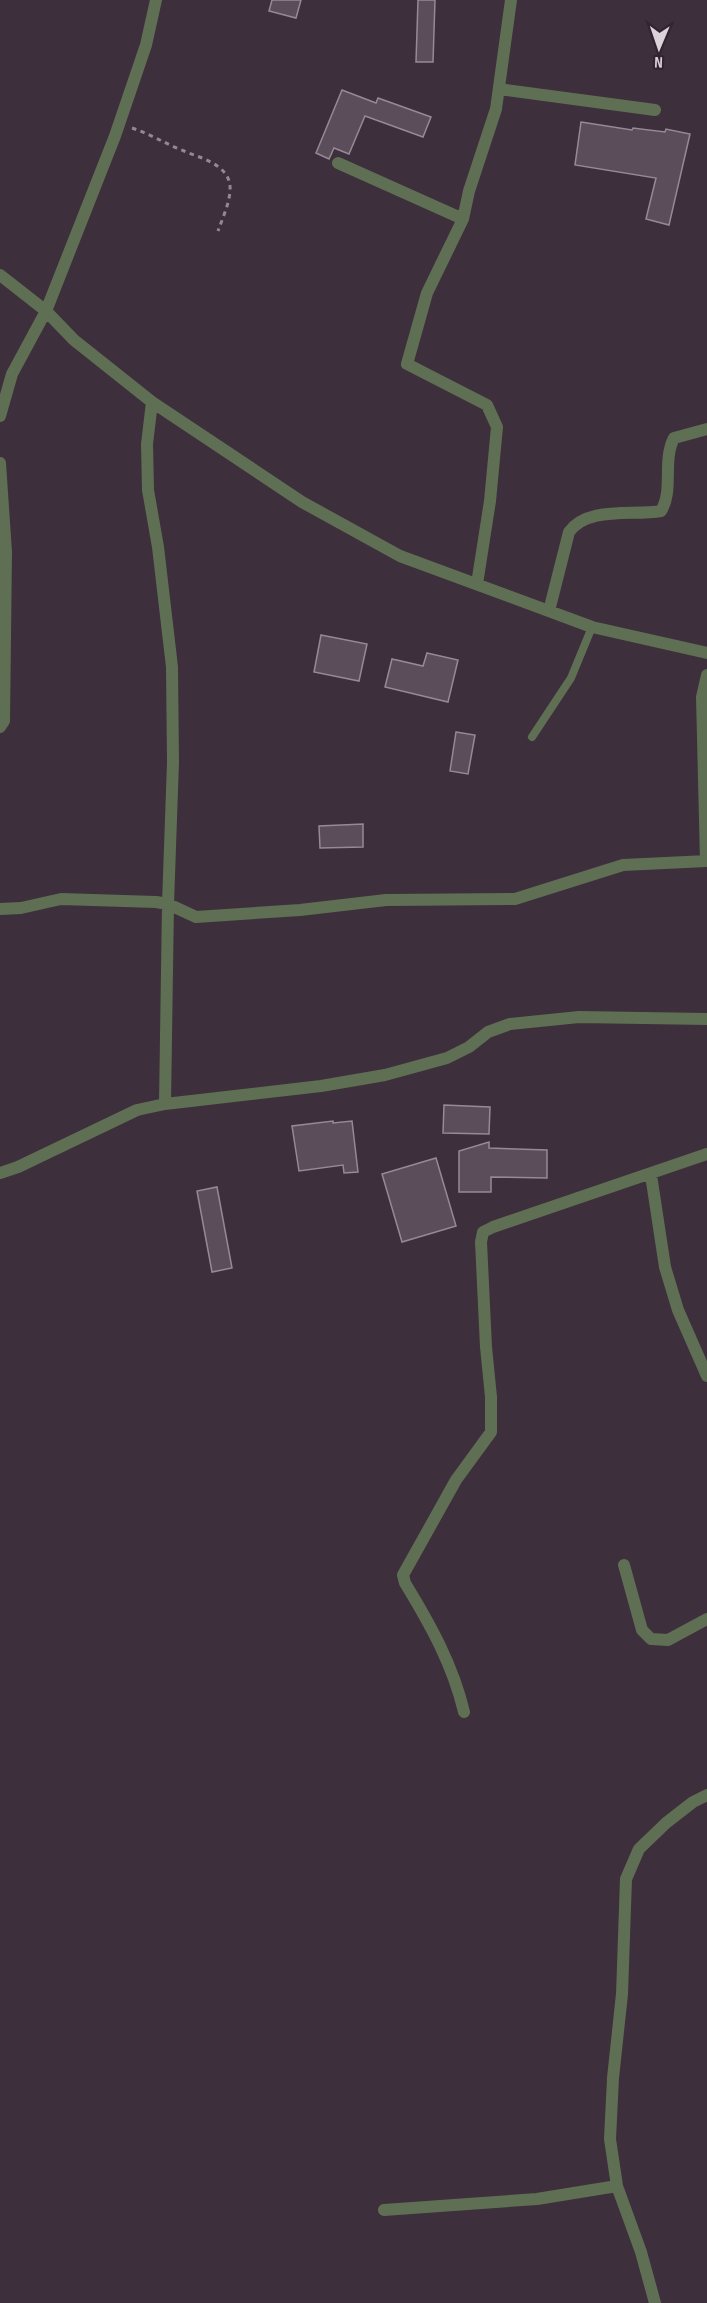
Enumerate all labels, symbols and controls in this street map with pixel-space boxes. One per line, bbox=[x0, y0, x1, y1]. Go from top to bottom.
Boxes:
north arrow bbox=[629, 18, 689, 78]
text: N bbox=[654, 52, 663, 71]

